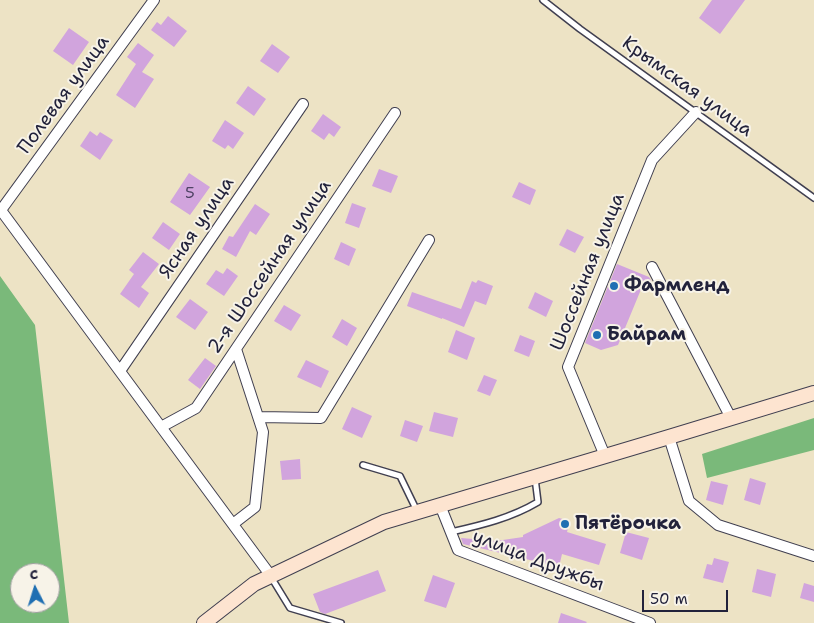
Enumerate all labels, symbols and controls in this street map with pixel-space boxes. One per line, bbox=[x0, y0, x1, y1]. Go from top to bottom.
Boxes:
street label: Полевая улица bbox=[13, 31, 115, 159]
street label: Крымская улица bbox=[617, 32, 757, 142]
street label: Ясная улица bbox=[155, 173, 239, 283]
street label: 2-я Шоссейная улица bbox=[203, 176, 337, 358]
house number: 5 bbox=[185, 184, 195, 204]
street label: Шоссейная улица bbox=[546, 190, 630, 354]
place label: Фармленд bbox=[624, 275, 730, 297]
marker: Фармленд bbox=[608, 280, 620, 292]
place label: Байрам bbox=[607, 324, 686, 346]
marker: Байрам bbox=[591, 329, 603, 341]
place label: Пятёрочка bbox=[575, 513, 681, 535]
marker: Пятёрочка bbox=[559, 518, 571, 530]
street label: улица Дружбы bbox=[469, 525, 607, 597]
north arrow bbox=[10, 563, 60, 613]
text: С bbox=[29, 565, 39, 583]
scale bar bbox=[644, 580, 730, 612]
text: 50 m bbox=[650, 589, 688, 609]

